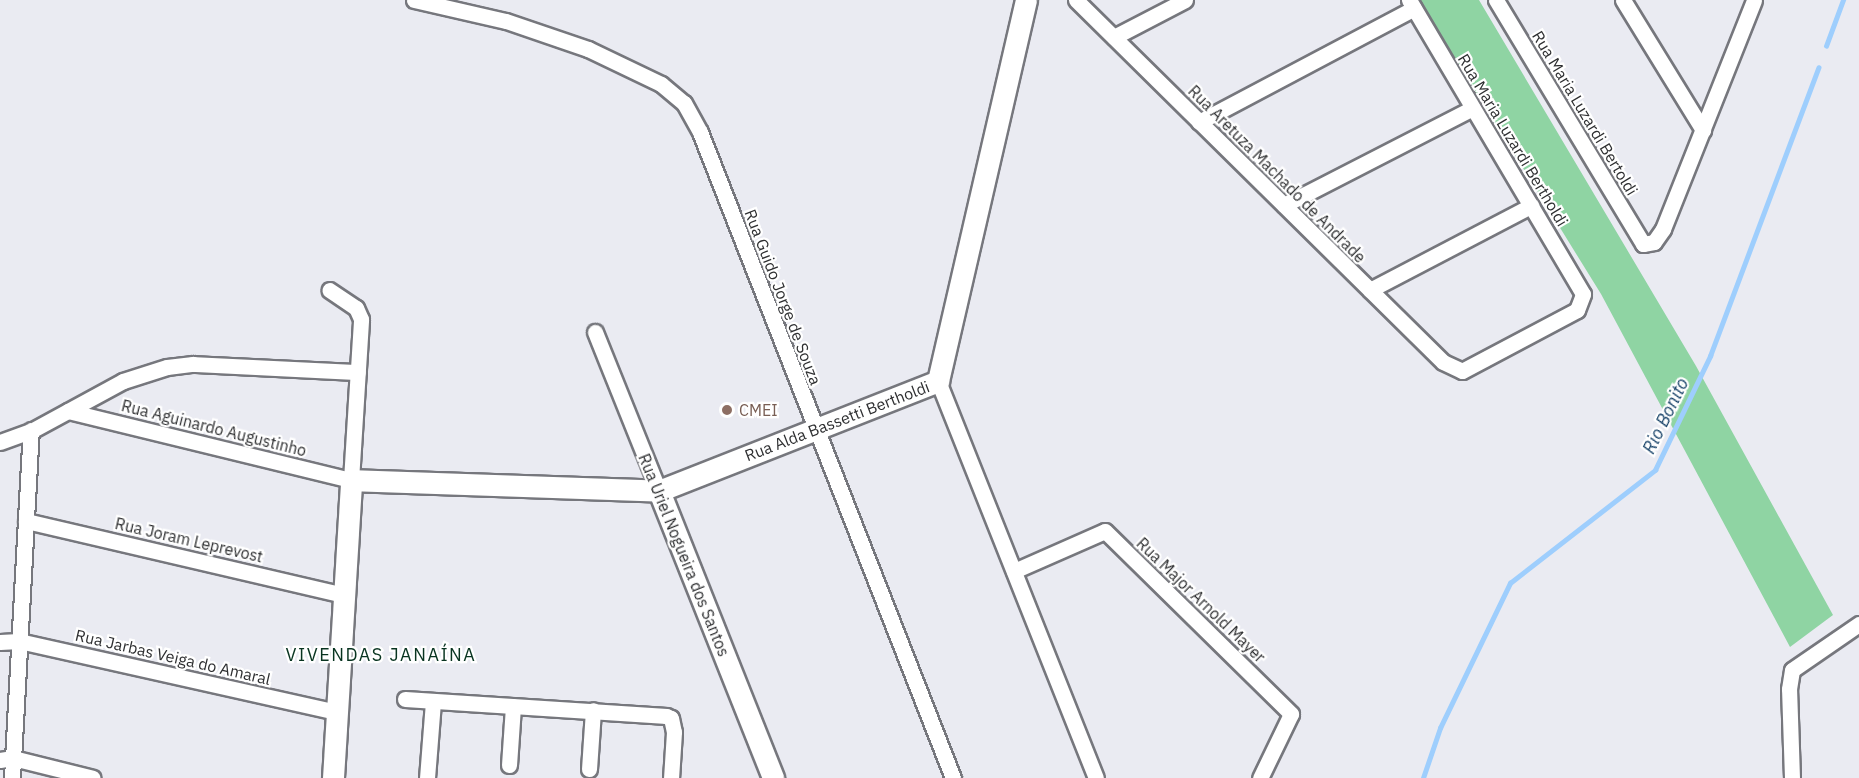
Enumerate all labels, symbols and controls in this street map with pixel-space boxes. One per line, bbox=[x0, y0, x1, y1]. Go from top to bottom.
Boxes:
street label: Rua Maria Luzardi Bertoldi bbox=[1528, 27, 1642, 199]
street label: Rua Maria Luzardi Bertholdi bbox=[1454, 50, 1572, 230]
street label: Rua Aretuza Machado de Andrade bbox=[1184, 81, 1370, 267]
street label: Rua Guido Jorge de Souza bbox=[741, 206, 825, 388]
water label: Rio Bonito bbox=[1638, 375, 1694, 457]
street label: Rua Alda Bassetti Bertholdi bbox=[742, 377, 932, 465]
street label: Rua Aguinardo Augustinho bbox=[119, 396, 309, 460]
place label: CMEI bbox=[739, 400, 778, 420]
marker: CMEI bbox=[720, 403, 734, 417]
street label: Rua Uriel Nogueira dos Santos bbox=[634, 451, 734, 659]
street label: Rua Joram Leprevost bbox=[113, 514, 265, 566]
street label: Rua Major Arnold Mayer bbox=[1133, 534, 1269, 666]
street label: Rua Jarbas Veiga do Amaral bbox=[73, 625, 273, 689]
district label: VIVENDAS JANAÍNA bbox=[286, 644, 476, 666]

